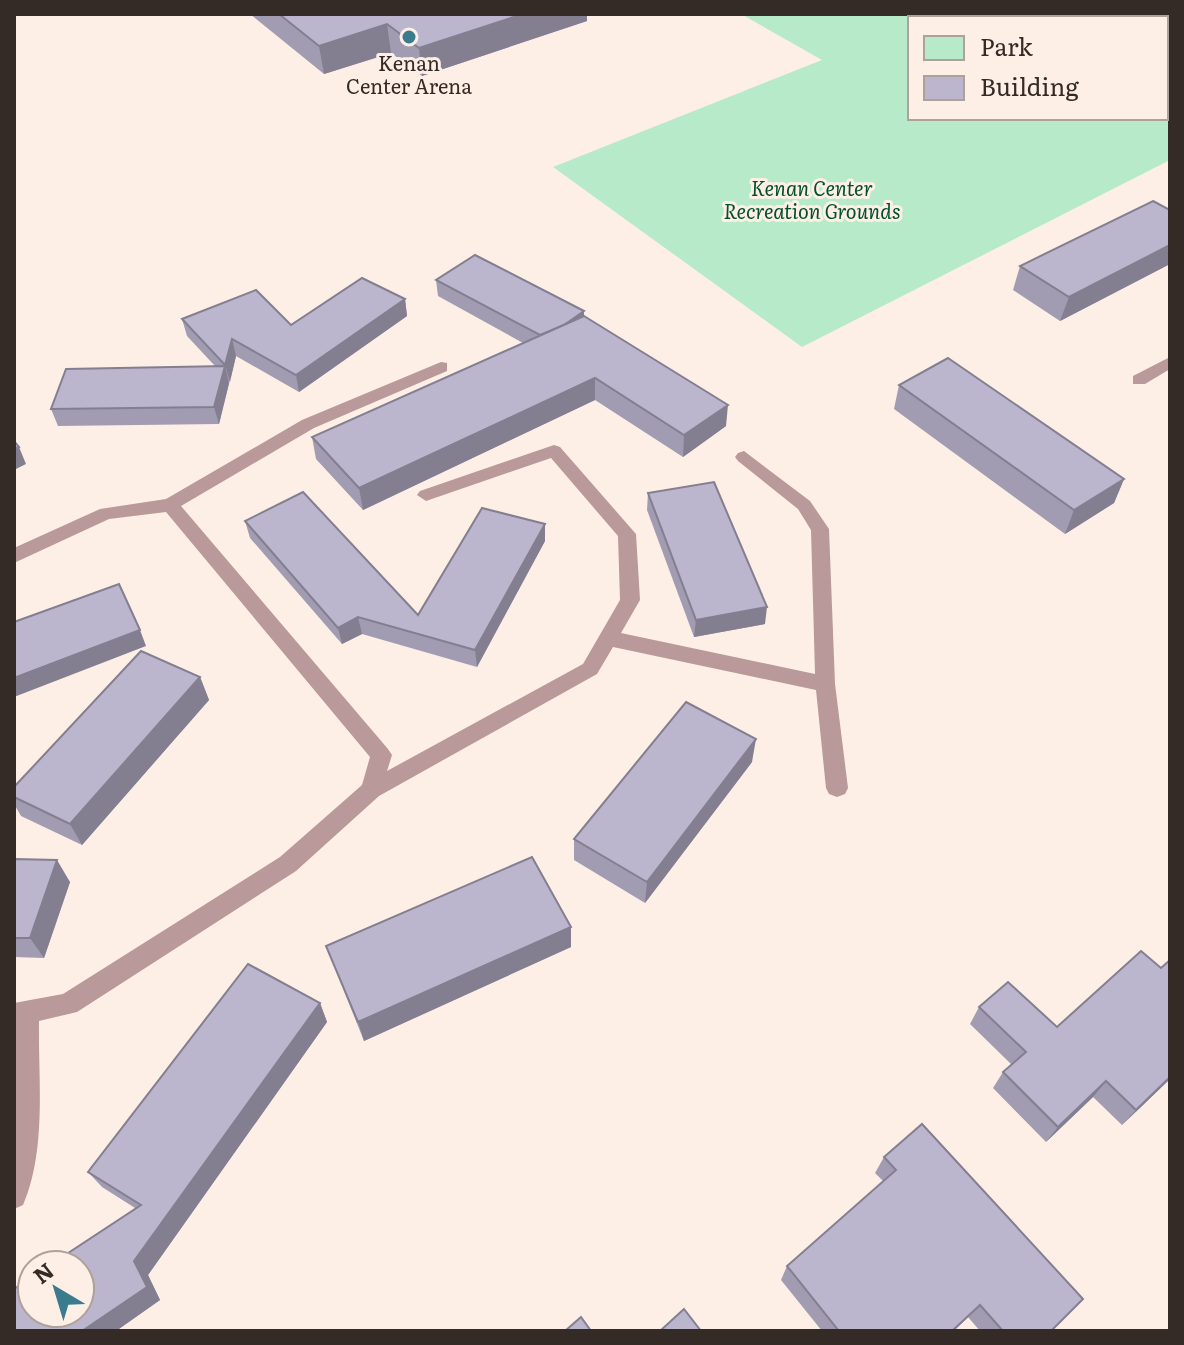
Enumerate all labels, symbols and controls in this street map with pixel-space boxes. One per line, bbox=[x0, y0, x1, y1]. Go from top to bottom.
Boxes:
legend bbox=[908, 16, 1168, 120]
marker: Kenan Center Arena bbox=[400, 28, 418, 46]
text: Park bbox=[980, 28, 1033, 63]
place label: Kenan Center Arena bbox=[346, 47, 472, 100]
text: Building bbox=[980, 68, 1079, 103]
park label: Kenan Center Recreation Grounds bbox=[723, 172, 901, 225]
north arrow bbox=[16, 1249, 96, 1329]
text: N bbox=[25, 1253, 60, 1291]

